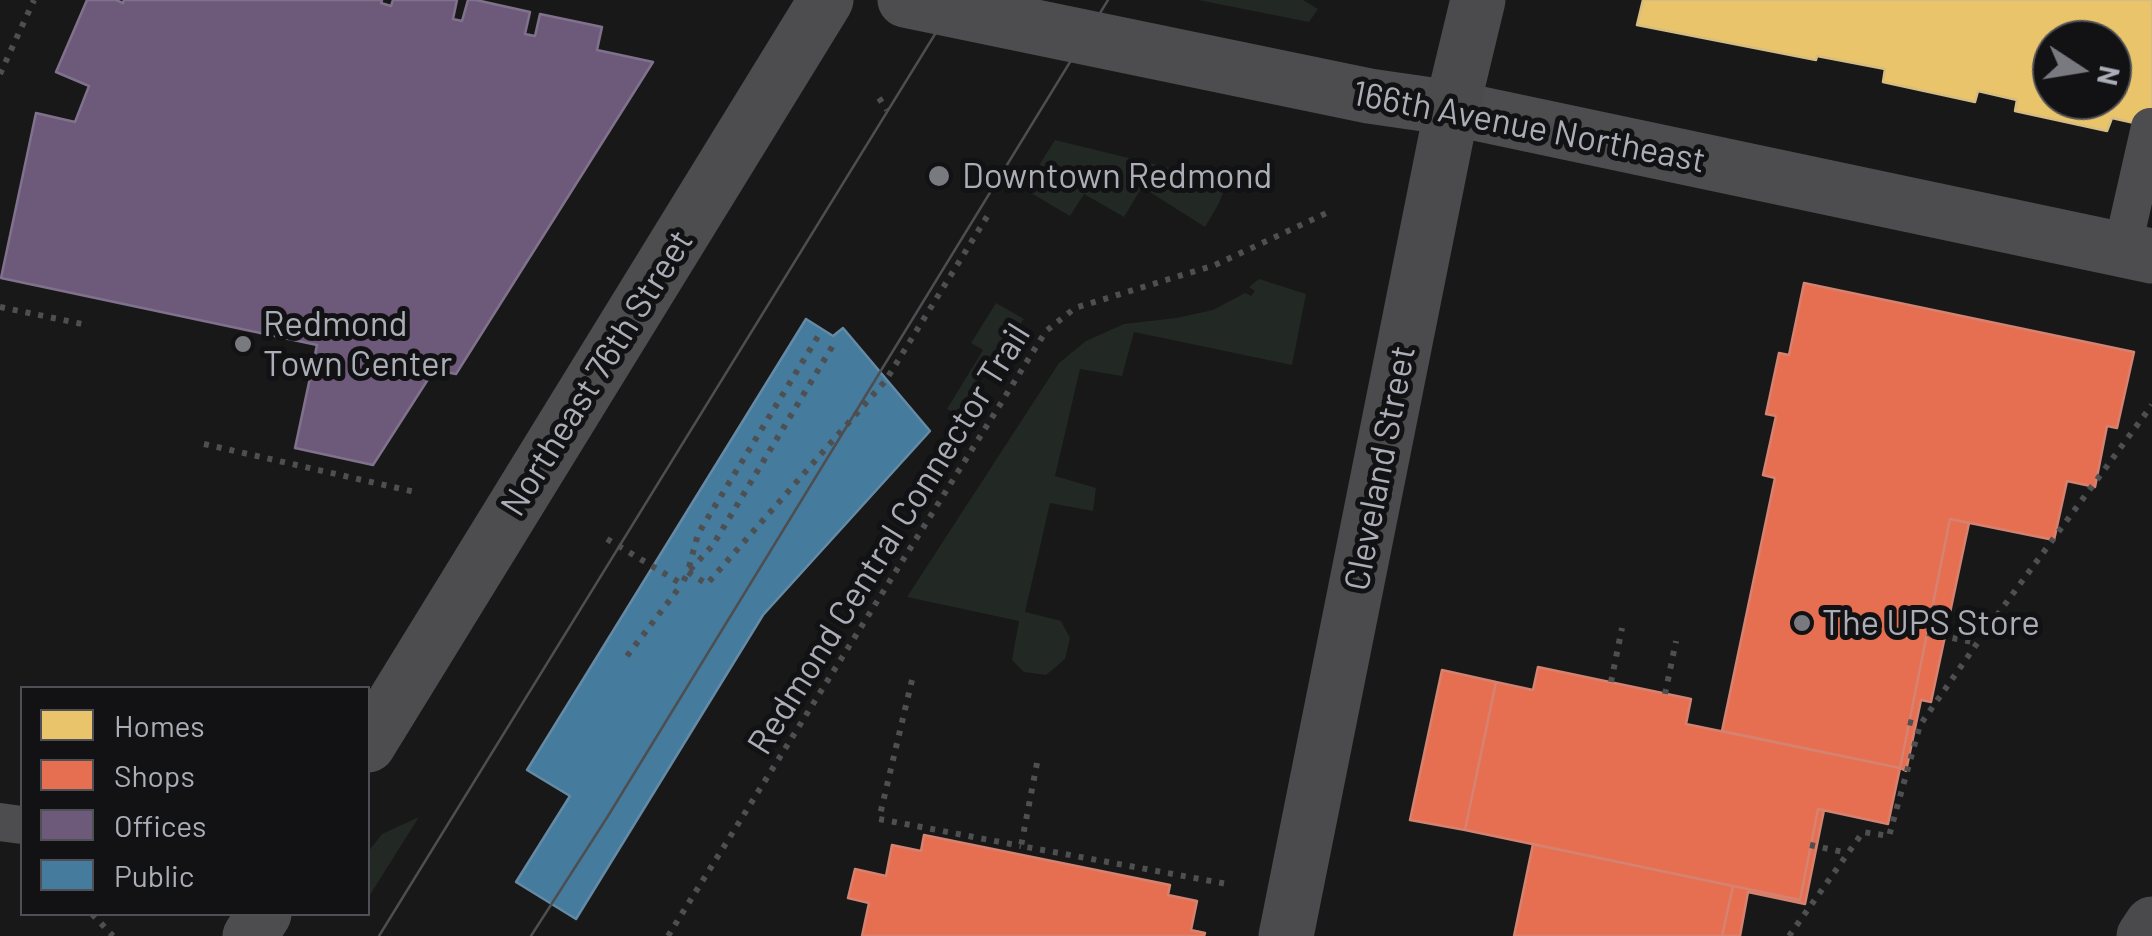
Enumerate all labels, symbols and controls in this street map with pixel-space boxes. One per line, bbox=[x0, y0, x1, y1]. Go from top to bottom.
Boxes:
north arrow bbox=[2032, 20, 2132, 120]
text: N bbox=[2091, 63, 2128, 88]
street label: 166th Avenue Northeast bbox=[1349, 72, 1709, 182]
place label: Downtown Redmond bbox=[962, 155, 1272, 197]
marker: Downtown Redmond bbox=[926, 163, 952, 189]
street label: Northeast 76th Street bbox=[492, 222, 702, 524]
place label: Redmond Town Center bbox=[263, 303, 452, 385]
street label: Redmond Central Connector Trail bbox=[739, 316, 1039, 762]
marker: Redmond Town Center bbox=[232, 333, 254, 355]
street label: Cleveland Street bbox=[1336, 342, 1424, 594]
place label: The UPS Store bbox=[1822, 602, 2040, 644]
marker: The UPS Store bbox=[1791, 612, 1813, 634]
legend bbox=[20, 686, 370, 916]
text: Homes bbox=[114, 707, 205, 743]
text: Shops bbox=[114, 757, 195, 793]
text: Offices bbox=[114, 807, 207, 843]
text: Public bbox=[114, 857, 194, 893]

